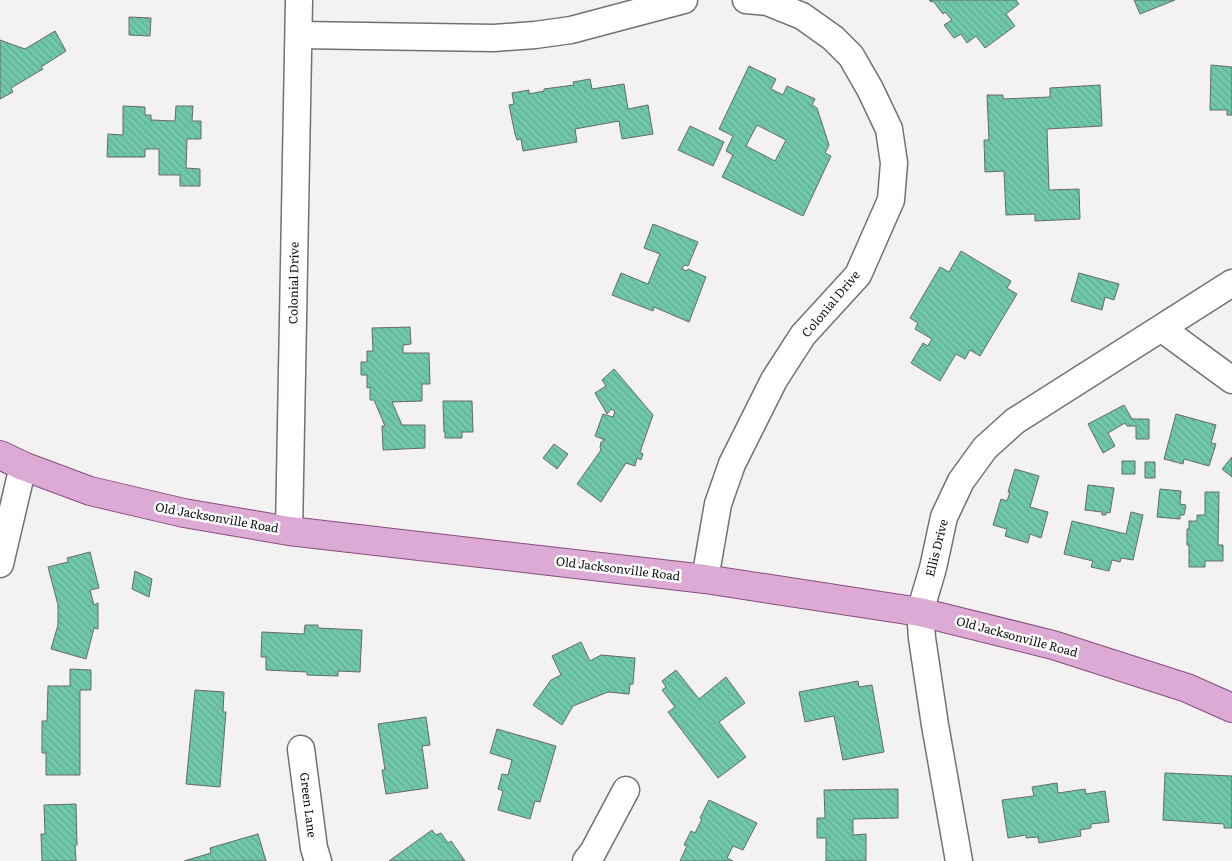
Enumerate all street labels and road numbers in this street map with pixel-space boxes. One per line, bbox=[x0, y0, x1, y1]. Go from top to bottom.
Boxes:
street label: Colonial Drive bbox=[283, 242, 303, 324]
street label: Colonial Drive bbox=[797, 266, 864, 341]
street label: Old Jacksonville Road bbox=[154, 497, 281, 537]
street label: Ellis Drive bbox=[920, 517, 952, 579]
street label: Old Jacksonville Road bbox=[555, 551, 682, 585]
street label: Old Jacksonville Road bbox=[955, 611, 1081, 661]
street label: Green Lane bbox=[296, 771, 322, 838]

